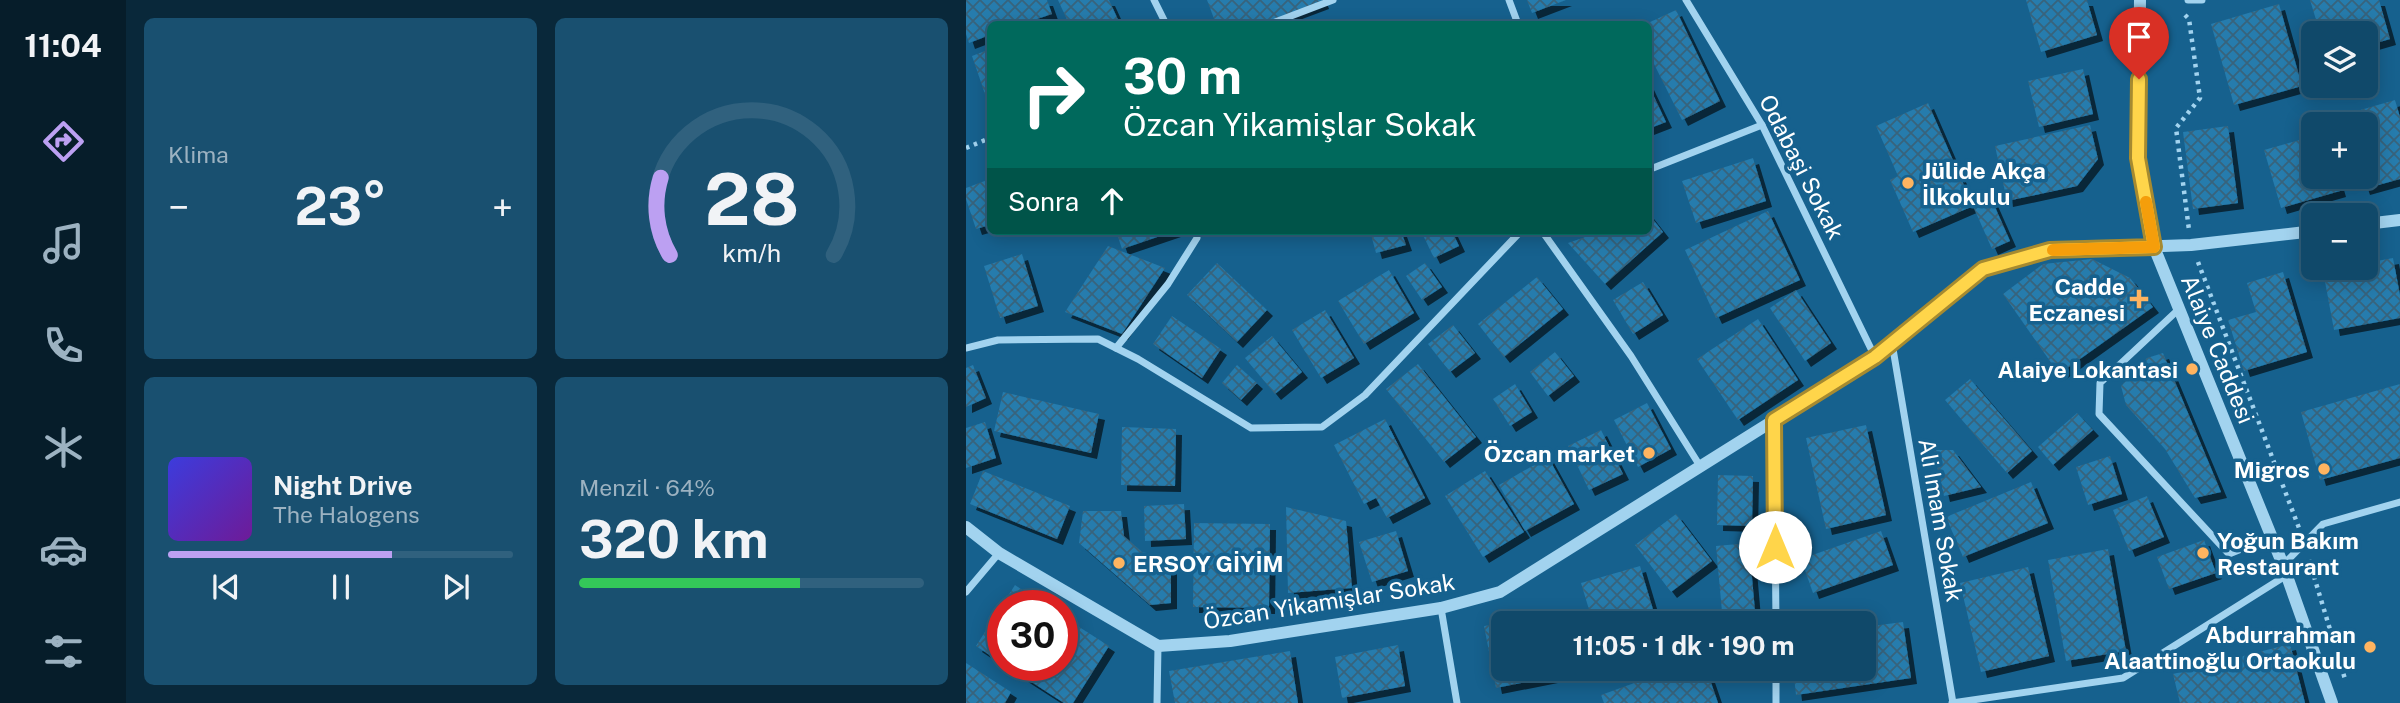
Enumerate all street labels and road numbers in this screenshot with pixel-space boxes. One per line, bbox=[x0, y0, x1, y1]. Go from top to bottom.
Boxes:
street label: Odabaşi Sokak bbox=[1754, 90, 1850, 244]
street label: Alaiye Caddesi bbox=[2176, 271, 2260, 427]
street label: Ali Imam Sokak bbox=[1913, 436, 1969, 604]
street label: Özcan Yikamişlar Sokak bbox=[1201, 568, 1457, 634]

